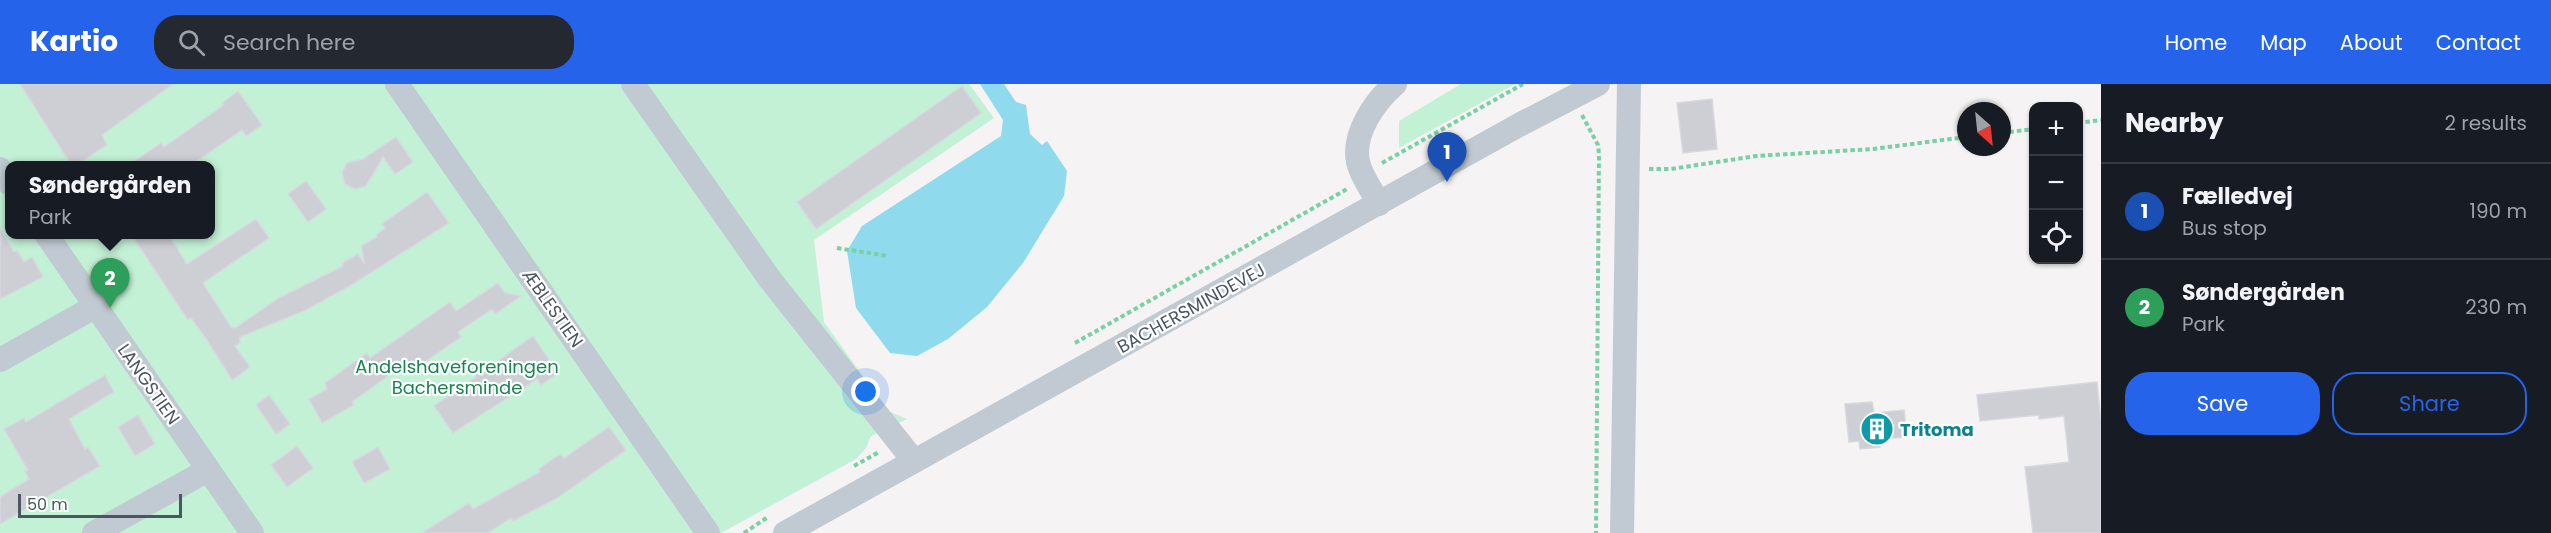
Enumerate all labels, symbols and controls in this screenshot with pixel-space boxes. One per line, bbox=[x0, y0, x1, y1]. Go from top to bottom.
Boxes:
search box bbox=[154, 15, 574, 69]
text: Kartio bbox=[30, 22, 118, 61]
icon: search bbox=[175, 26, 208, 59]
text: Search here bbox=[223, 27, 356, 58]
text: Home bbox=[2165, 28, 2227, 57]
text: Map bbox=[2260, 28, 2307, 57]
text: About bbox=[2340, 28, 2403, 57]
text: Contact bbox=[2436, 28, 2521, 57]
north arrow bbox=[1957, 102, 2011, 156]
map controls bbox=[2029, 102, 2083, 264]
button: + bbox=[2029, 102, 2083, 156]
text: Nearby bbox=[2125, 105, 2223, 141]
text: 2 results bbox=[2444, 109, 2527, 137]
pin: 1 bbox=[1428, 132, 1466, 182]
button: − bbox=[2029, 156, 2083, 210]
popup bbox=[5, 161, 215, 239]
text: Søndergården bbox=[29, 170, 191, 201]
text: Fælledvej bbox=[2182, 181, 2293, 212]
text: 1 bbox=[2141, 197, 2148, 225]
text: 190 m bbox=[2470, 197, 2527, 225]
text: Park bbox=[29, 203, 72, 231]
button: locate bbox=[2029, 210, 2083, 264]
text: Bus stop bbox=[2182, 214, 2267, 242]
street label: BACHERSMINDEVEJ bbox=[1112, 257, 1270, 359]
pin: 2 bbox=[90, 258, 130, 308]
street label: ÆBLESTIEN bbox=[517, 264, 589, 352]
text: Søndergården bbox=[2182, 277, 2345, 308]
text: 2 bbox=[2139, 293, 2150, 321]
text: 230 m bbox=[2465, 293, 2527, 321]
text: Park bbox=[2182, 310, 2225, 338]
street label: LANGSTIEN bbox=[112, 339, 186, 429]
park label: Andelshaveforeningen Bachersminde bbox=[355, 354, 559, 400]
button: Save bbox=[2125, 372, 2320, 435]
button: Share bbox=[2332, 372, 2527, 435]
your location bbox=[851, 377, 880, 406]
building icon: Tritoma bbox=[1859, 411, 1895, 447]
place label: Tritoma bbox=[1900, 417, 1974, 442]
scale bar bbox=[18, 491, 182, 518]
text: 50 m bbox=[27, 493, 68, 516]

